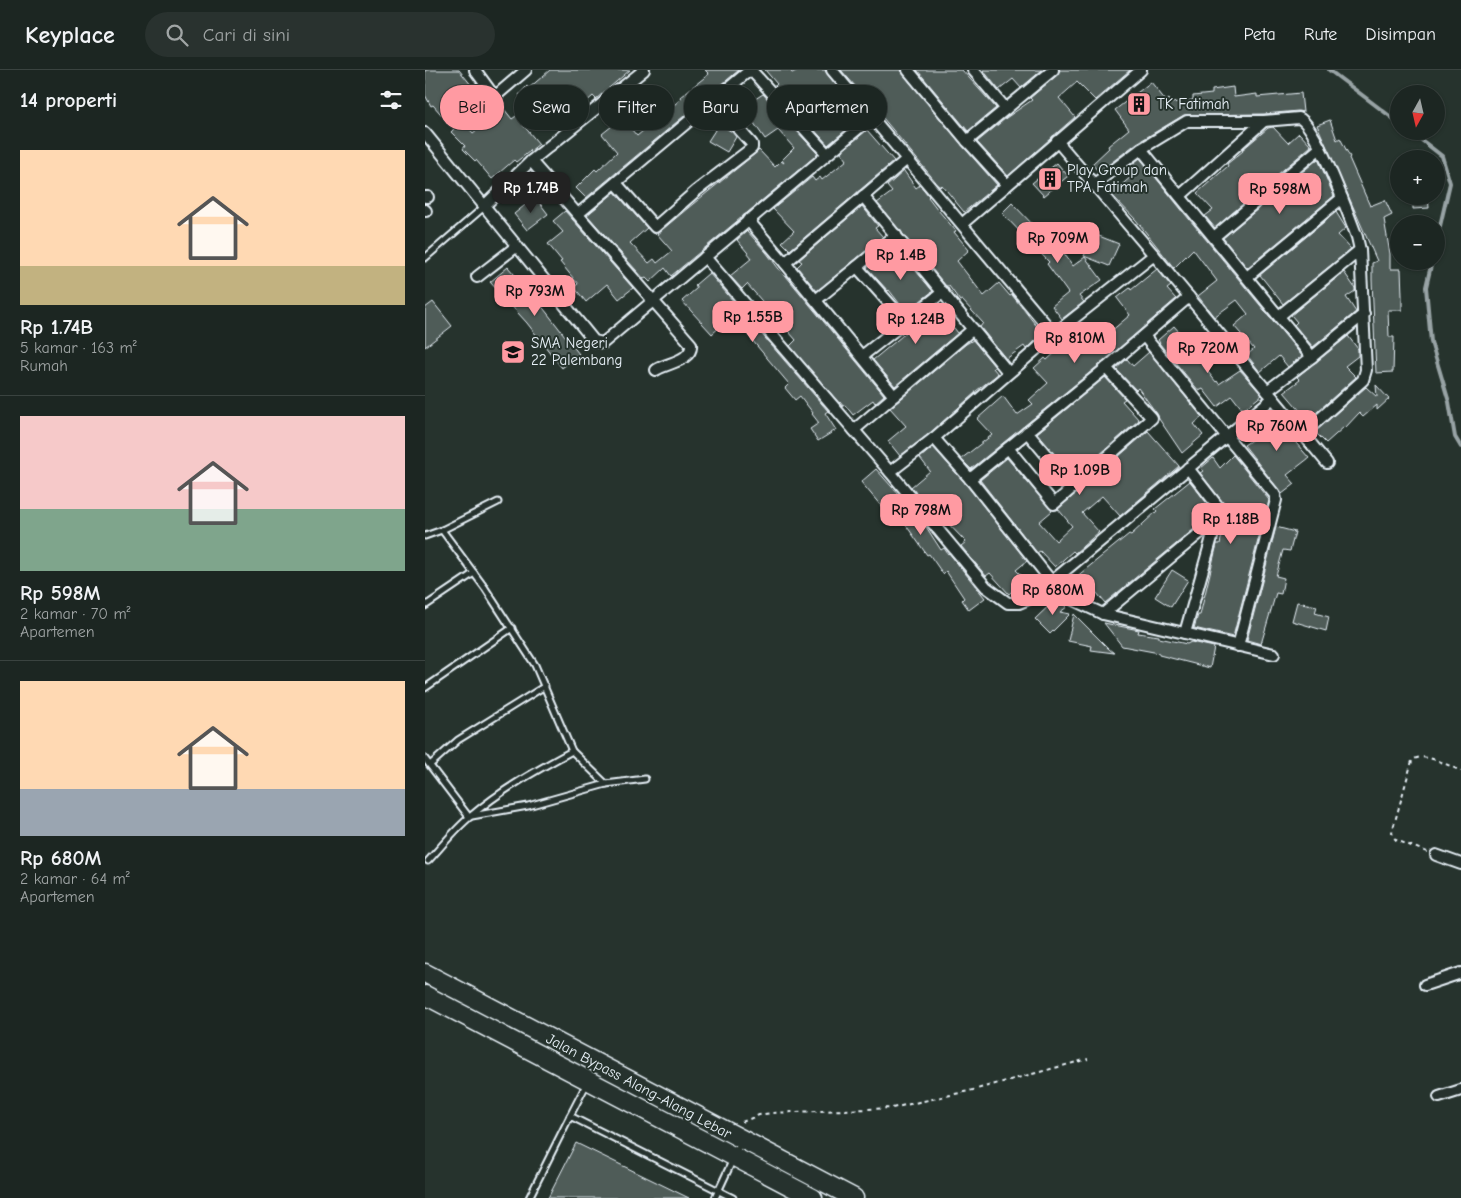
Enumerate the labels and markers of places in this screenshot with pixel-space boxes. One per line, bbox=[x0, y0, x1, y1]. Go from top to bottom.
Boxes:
building icon: TK Fatimah bbox=[1126, 91, 1152, 117]
place label: TK Fatimah bbox=[1157, 95, 1230, 113]
place label: Play Group dan TPA Fatimah bbox=[1067, 161, 1167, 196]
building icon: Play Group dan TPA Fatimah bbox=[1037, 166, 1063, 192]
pin: Rp 1.74B bbox=[479, 172, 583, 214]
pin: Rp 598M bbox=[1234, 172, 1326, 215]
pin: Rp 709M bbox=[1012, 222, 1104, 264]
pin: Rp 1.4B bbox=[855, 238, 947, 281]
pin: Rp 793M bbox=[489, 274, 581, 317]
pin: Rp 1.55B bbox=[701, 300, 805, 343]
pin: Rp 1.24B bbox=[864, 302, 968, 345]
pin: Rp 810M bbox=[1029, 322, 1121, 364]
pin: Rp 720M bbox=[1162, 332, 1254, 374]
place label: SMA Negeri 22 Palembang bbox=[531, 334, 622, 369]
school or university icon: SMA Negeri 22 Palembang bbox=[500, 339, 526, 365]
pin: Rp 760M bbox=[1231, 410, 1323, 452]
pin: Rp 1.09B bbox=[1028, 454, 1132, 496]
pin: Rp 798M bbox=[875, 494, 967, 536]
pin: Rp 1.18B bbox=[1179, 502, 1283, 545]
pin: Rp 680M bbox=[1007, 574, 1099, 616]

